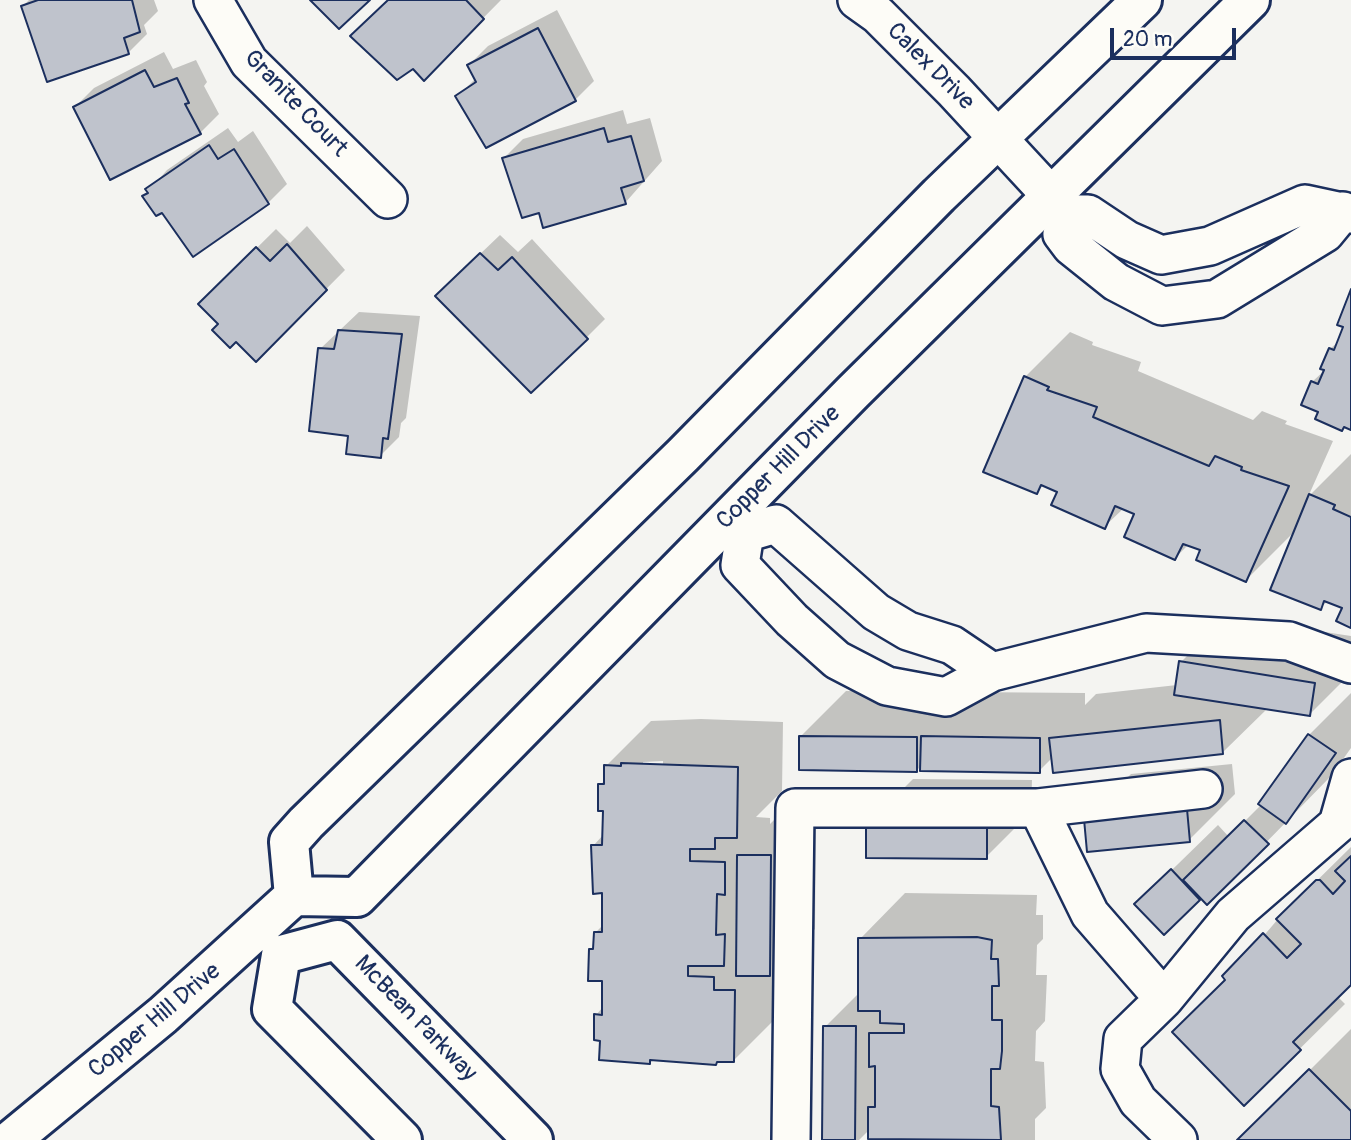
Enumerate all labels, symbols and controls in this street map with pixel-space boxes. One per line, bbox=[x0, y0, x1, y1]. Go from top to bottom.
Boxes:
scale bar bbox=[1113, 14, 1239, 58]
street label: Calex Drive bbox=[880, 17, 980, 117]
text: 20 m bbox=[1123, 26, 1172, 53]
street label: Granite Court bbox=[237, 45, 353, 163]
street label: Copper Hill Drive bbox=[711, 400, 847, 536]
street label: McBean Parkway bbox=[348, 950, 482, 1088]
street label: Copper Hill Drive bbox=[83, 957, 227, 1085]

